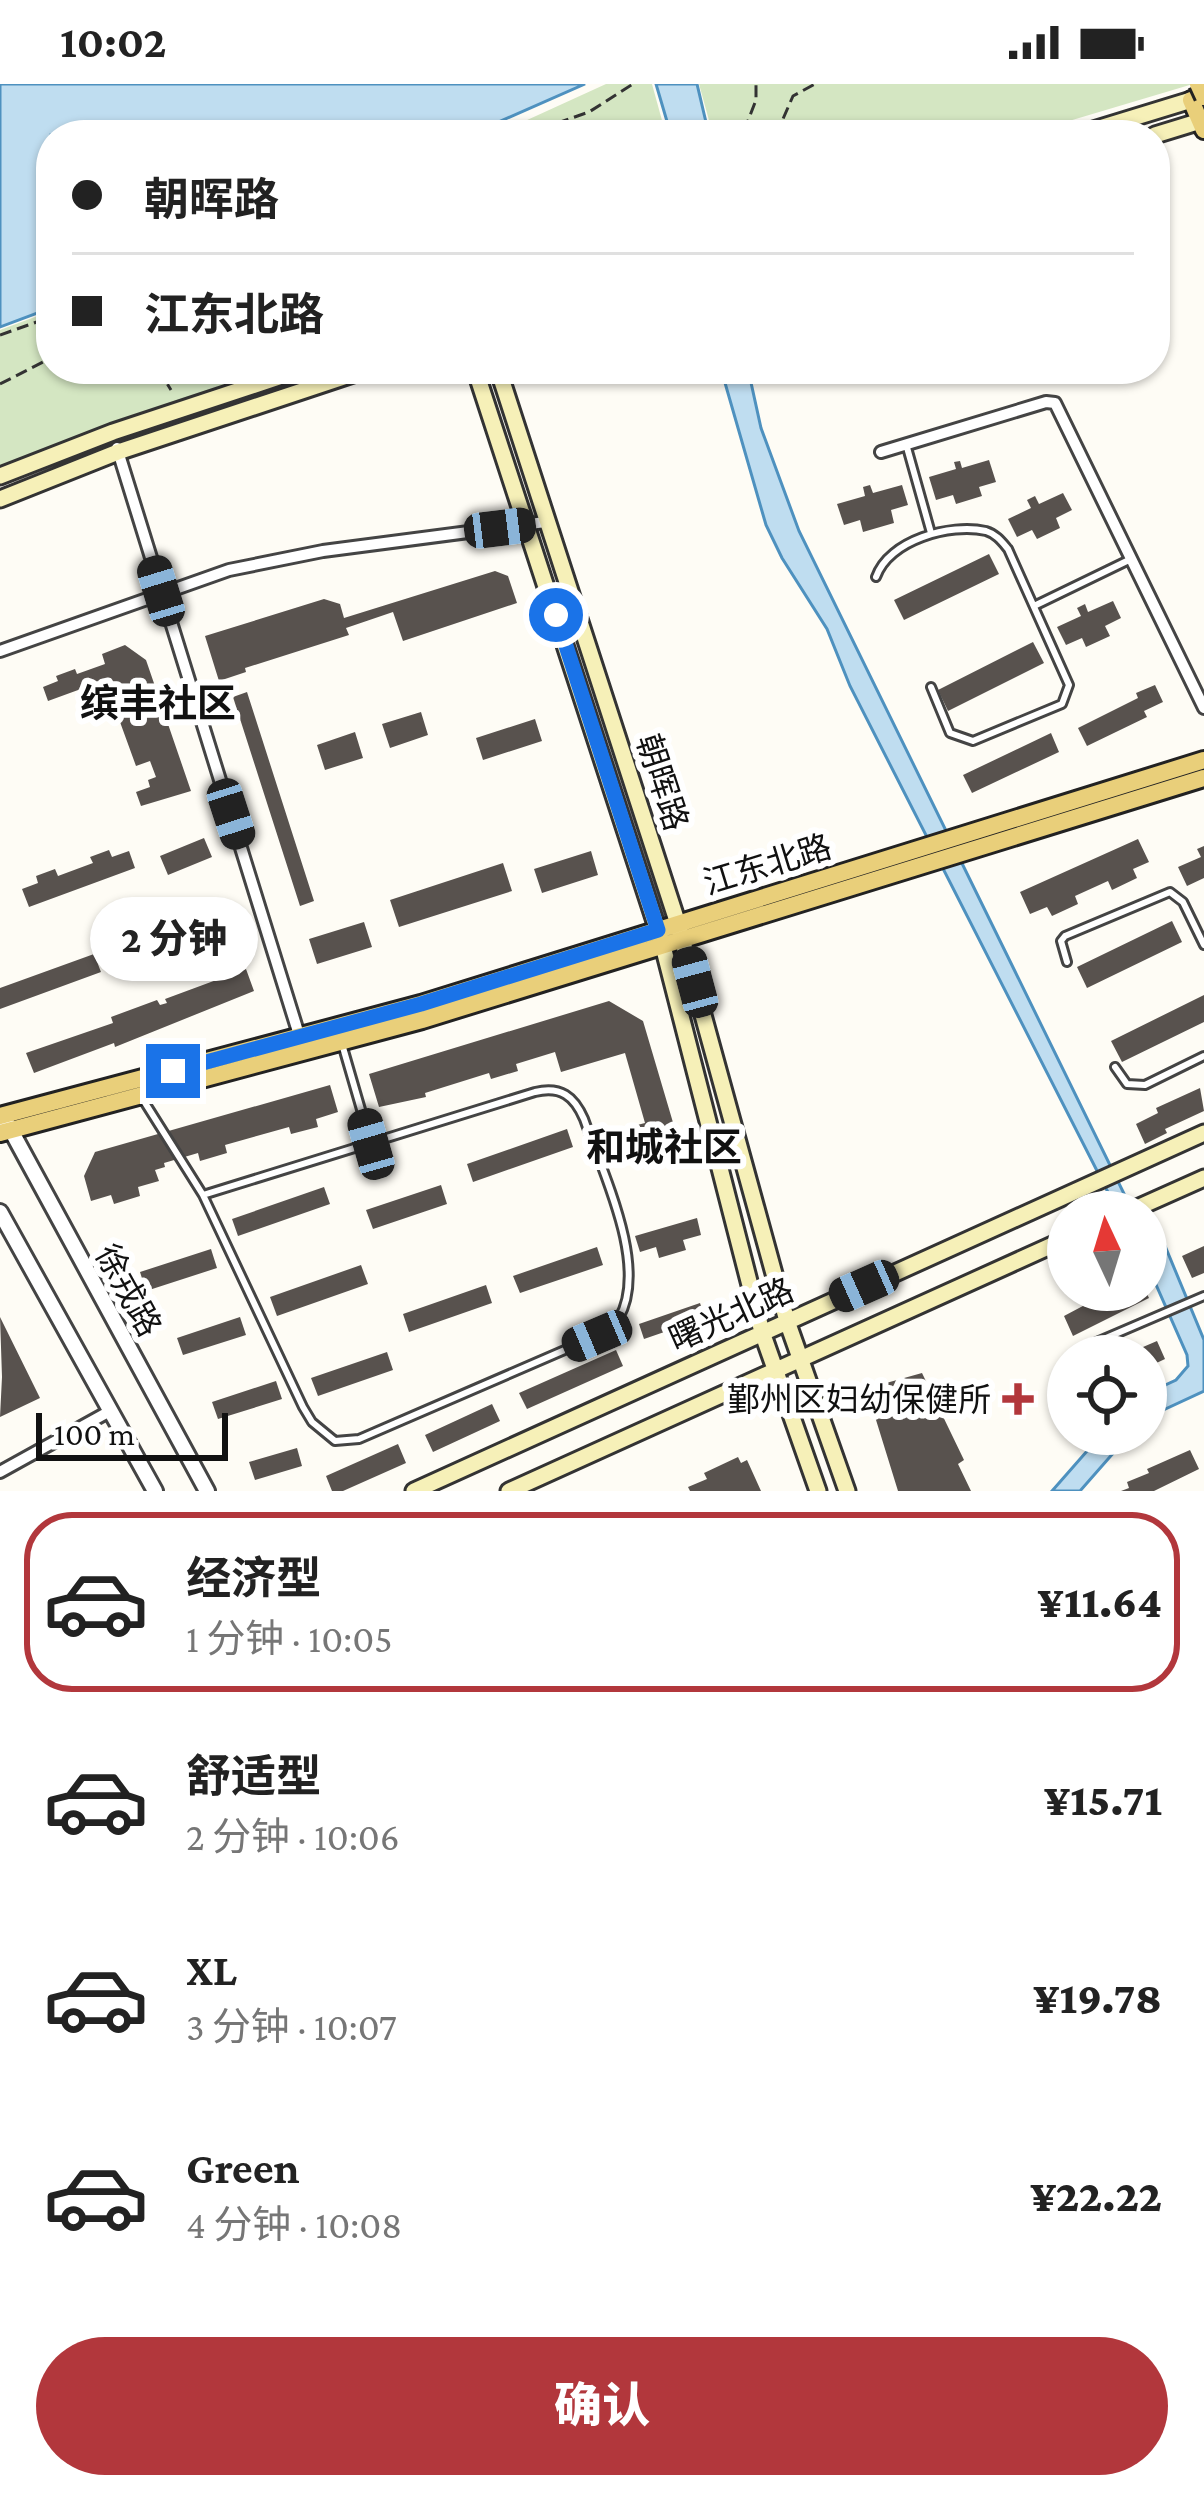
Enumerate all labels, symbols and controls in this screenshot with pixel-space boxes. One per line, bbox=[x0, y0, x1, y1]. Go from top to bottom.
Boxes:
text: 10:02 bbox=[60, 17, 167, 67]
text: 朝晖路 bbox=[144, 175, 279, 225]
text: 江东北路 bbox=[144, 290, 324, 340]
car bbox=[462, 506, 538, 550]
car bbox=[133, 551, 189, 631]
route start bbox=[529, 588, 583, 642]
district label: 缤丰社区 bbox=[80, 682, 236, 725]
street label: 朝晖路 bbox=[630, 729, 695, 835]
car bbox=[203, 774, 259, 854]
street label: 江东北路 bbox=[699, 827, 836, 901]
callout: 2 分钟 bbox=[89, 897, 257, 981]
text: 2 分钟 bbox=[121, 917, 227, 960]
car bbox=[668, 943, 722, 1021]
route end bbox=[146, 1044, 200, 1098]
car bbox=[344, 1104, 398, 1184]
district label: 和城社区 bbox=[586, 1126, 742, 1169]
north arrow bbox=[1047, 1191, 1167, 1311]
map controls bbox=[1047, 1191, 1167, 1455]
street label: 徐戎路 bbox=[88, 1238, 169, 1343]
car bbox=[824, 1255, 904, 1317]
street label: 曙光北路 bbox=[663, 1271, 799, 1358]
car bbox=[557, 1305, 637, 1367]
button: locate bbox=[1047, 1335, 1167, 1455]
place label: 鄞州区妇幼保健所 bbox=[727, 1381, 991, 1418]
marker: 鄞州区妇幼保健所 bbox=[1002, 1383, 1034, 1415]
scale bar bbox=[36, 1407, 228, 1460]
text: 100 m bbox=[54, 1415, 135, 1452]
icon: car bbox=[42, 1548, 150, 1656]
text: 经济型 bbox=[186, 1554, 321, 1604]
text: ¥11.64 bbox=[1037, 1577, 1162, 1627]
text: 1 分钟 · 10:05 bbox=[186, 1617, 393, 1660]
icon: car bbox=[42, 1746, 150, 1854]
text: 舒适型 bbox=[186, 1752, 321, 1802]
text: ¥15.71 bbox=[1044, 1775, 1162, 1825]
text: 2 分钟 · 10:06 bbox=[186, 1815, 400, 1858]
icon: car bbox=[42, 1944, 150, 2052]
text: XL bbox=[186, 1945, 237, 1995]
text: ¥19.78 bbox=[1033, 1973, 1162, 2023]
text: 3 分钟 · 10:07 bbox=[186, 2005, 397, 2048]
icon: car bbox=[42, 2142, 150, 2250]
text: Green bbox=[186, 2143, 300, 2193]
text: ¥22.22 bbox=[1030, 2171, 1162, 2221]
text: 4 分钟 · 10:08 bbox=[186, 2203, 402, 2246]
button: 确认 bbox=[36, 2337, 1168, 2475]

